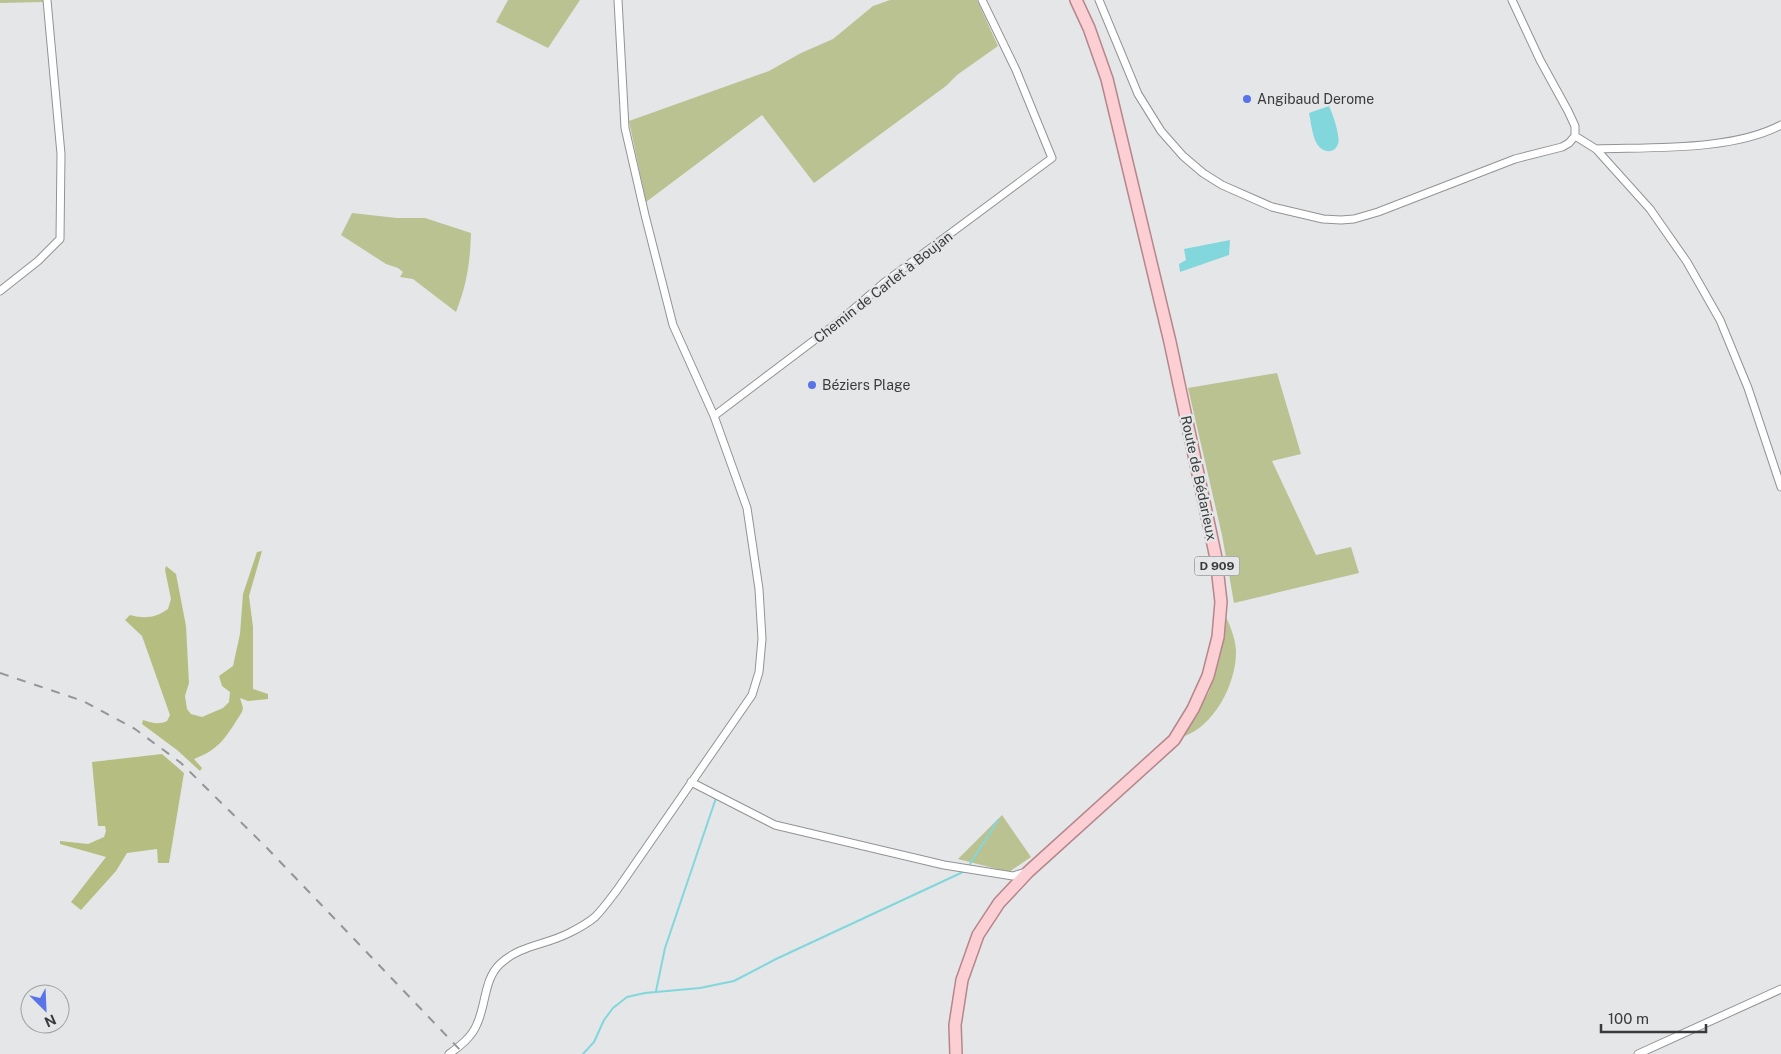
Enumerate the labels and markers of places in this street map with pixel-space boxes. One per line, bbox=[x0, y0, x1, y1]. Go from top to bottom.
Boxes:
place label: Angibaud Derome bbox=[1257, 91, 1374, 107]
marker: Angibaud Derome bbox=[1241, 93, 1253, 105]
place label: Béziers Plage bbox=[822, 377, 910, 393]
marker: Béziers Plage bbox=[806, 379, 818, 391]

